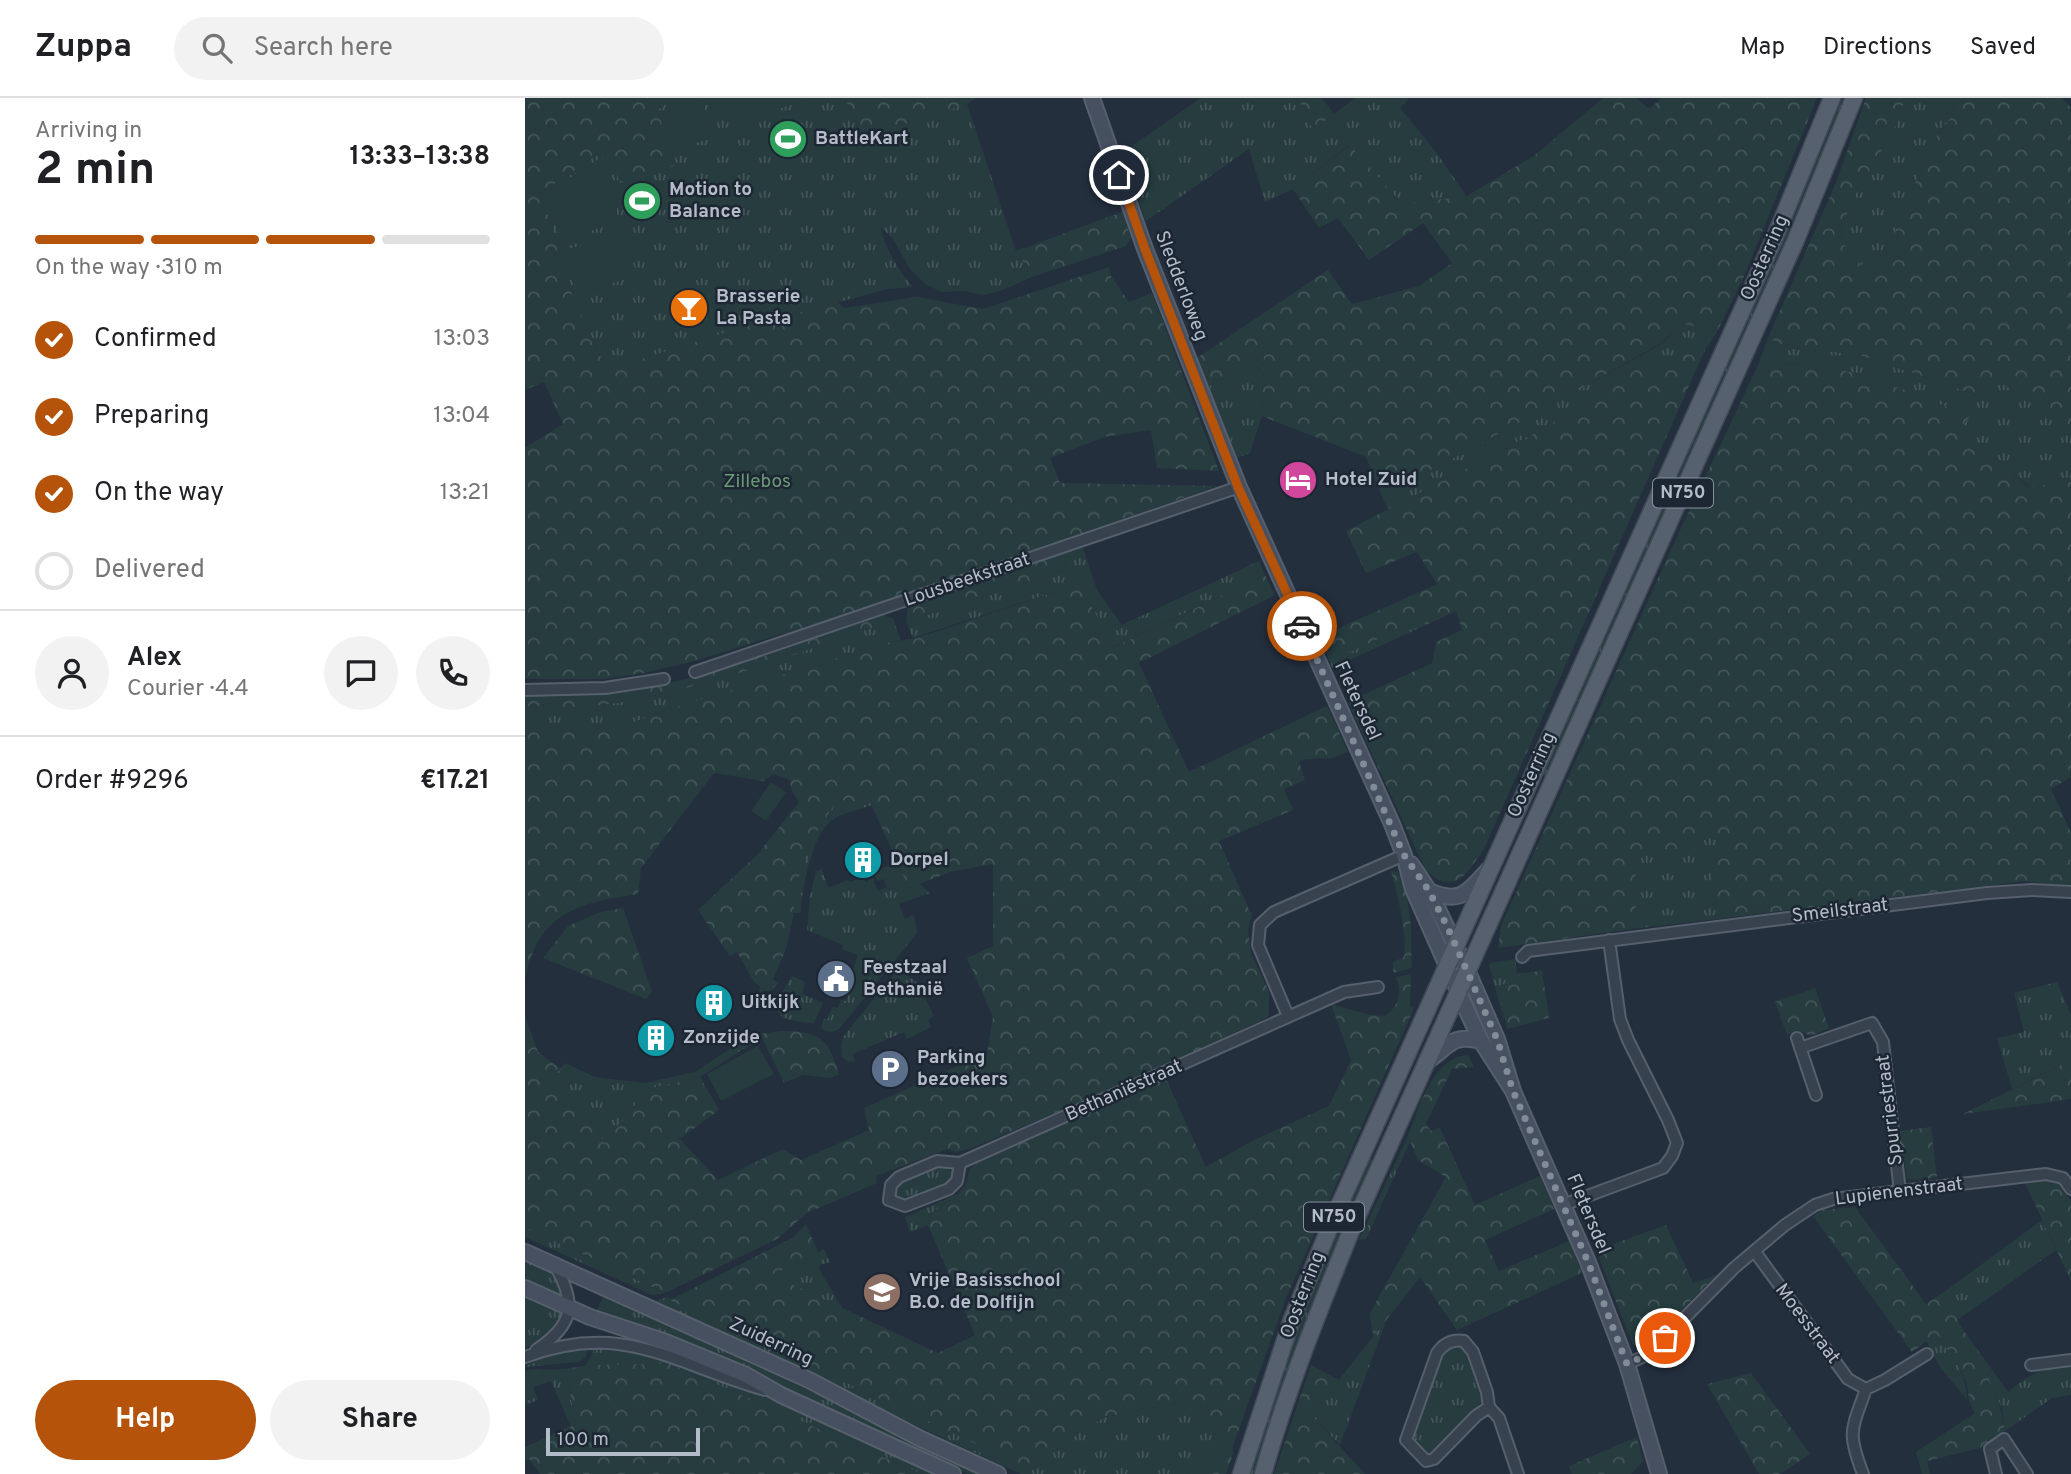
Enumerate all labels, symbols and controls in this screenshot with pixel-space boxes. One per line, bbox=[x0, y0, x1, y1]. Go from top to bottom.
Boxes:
search box bbox=[174, 17, 664, 80]
text: Zuppa bbox=[35, 27, 132, 69]
icon: search bbox=[198, 29, 236, 67]
text: Search here bbox=[254, 32, 393, 65]
text: Map bbox=[1740, 33, 1785, 63]
text: Directions bbox=[1823, 33, 1932, 63]
text: Saved bbox=[1970, 33, 2036, 63]
text: Arriving in bbox=[35, 117, 142, 146]
sports icon: BattleKart bbox=[767, 118, 809, 160]
place label: BattleKart bbox=[815, 127, 908, 151]
text: 13:33–13:38 bbox=[349, 141, 490, 174]
text: 2 min bbox=[35, 142, 155, 201]
pin bbox=[1089, 145, 1149, 205]
icon: home bbox=[1100, 156, 1138, 194]
place label: Motion to Balance bbox=[669, 178, 752, 224]
sports icon: Motion to Balance bbox=[621, 180, 663, 222]
street label: Oosterring bbox=[1735, 211, 1795, 305]
street label: Sledderloweg bbox=[1149, 228, 1213, 344]
text: On the way · 310 m bbox=[35, 254, 223, 283]
place label: Brasserie La Pasta bbox=[716, 285, 800, 331]
bar icon: Brasserie La Pasta bbox=[668, 287, 710, 329]
icon: check bbox=[35, 321, 73, 359]
text: Confirmed bbox=[94, 323, 217, 356]
text: 13:03 bbox=[434, 325, 490, 354]
icon: check bbox=[35, 398, 73, 436]
text: Preparing bbox=[94, 400, 209, 433]
text: 13:04 bbox=[433, 402, 490, 431]
hotel icon: Hotel Zuid bbox=[1277, 459, 1319, 501]
place label: Hotel Zuid bbox=[1325, 468, 1417, 492]
park label: Zillebos bbox=[723, 470, 791, 494]
icon: check bbox=[35, 475, 73, 513]
text: On the way bbox=[94, 477, 224, 510]
road number: N750 bbox=[1653, 478, 1713, 508]
text: 13:21 bbox=[440, 479, 490, 508]
street label: Lousbeekstraat bbox=[901, 547, 1033, 613]
text: Delivered bbox=[94, 554, 205, 587]
courier bbox=[1267, 591, 1337, 661]
icon: car bbox=[1283, 607, 1321, 645]
button: person bbox=[35, 636, 109, 710]
button: chat bbox=[324, 636, 398, 710]
button: phone bbox=[416, 636, 490, 710]
text: Alex bbox=[127, 642, 182, 675]
street label: Fletersdel bbox=[1328, 657, 1386, 745]
text: Courier · 4.4 bbox=[127, 675, 249, 704]
street label: Oosterring bbox=[1502, 728, 1562, 822]
text: Order #9296 bbox=[35, 765, 189, 798]
text: €17.21 bbox=[420, 765, 490, 798]
building icon: Dorpel bbox=[842, 839, 884, 881]
place label: Dorpel bbox=[890, 848, 949, 872]
street label: Smeilstraat bbox=[1790, 893, 1890, 929]
place label: Feestzaal Bethanië bbox=[863, 956, 947, 1002]
public building icon: Feestzaal Bethanië bbox=[815, 958, 857, 1000]
building icon: Uitkijk bbox=[693, 982, 735, 1024]
place label: Uitkijk bbox=[741, 991, 800, 1015]
building icon: Zonzijde bbox=[635, 1017, 677, 1059]
place label: Zonzijde bbox=[683, 1026, 760, 1050]
place label: Parking bezoekers bbox=[917, 1046, 1008, 1092]
parking icon: Parking bezoekers bbox=[869, 1048, 911, 1090]
street label: Spurriestraat bbox=[1871, 1053, 1909, 1167]
street label: Bethaniëstraat bbox=[1062, 1055, 1186, 1127]
street label: Fletersdel bbox=[1560, 1170, 1616, 1258]
street label: Lupienenstraat bbox=[1834, 1172, 1964, 1212]
road number: N750 bbox=[1304, 1202, 1364, 1232]
street label: Oosterring bbox=[1275, 1248, 1331, 1342]
place label: Vrije Basisschool B.O. de Dolfijn bbox=[909, 1269, 1061, 1315]
school or university icon: Vrije Basisschool B.O. de Dolfijn bbox=[861, 1271, 903, 1313]
street label: Moesstraat bbox=[1769, 1279, 1845, 1369]
pin bbox=[1635, 1308, 1695, 1368]
street label: Zuiderring bbox=[725, 1312, 817, 1372]
icon: bag bbox=[1646, 1319, 1684, 1357]
button: Help bbox=[35, 1380, 256, 1460]
button: Share bbox=[270, 1380, 490, 1460]
scale bar bbox=[546, 1425, 700, 1457]
text: 100 m bbox=[557, 1428, 609, 1452]

